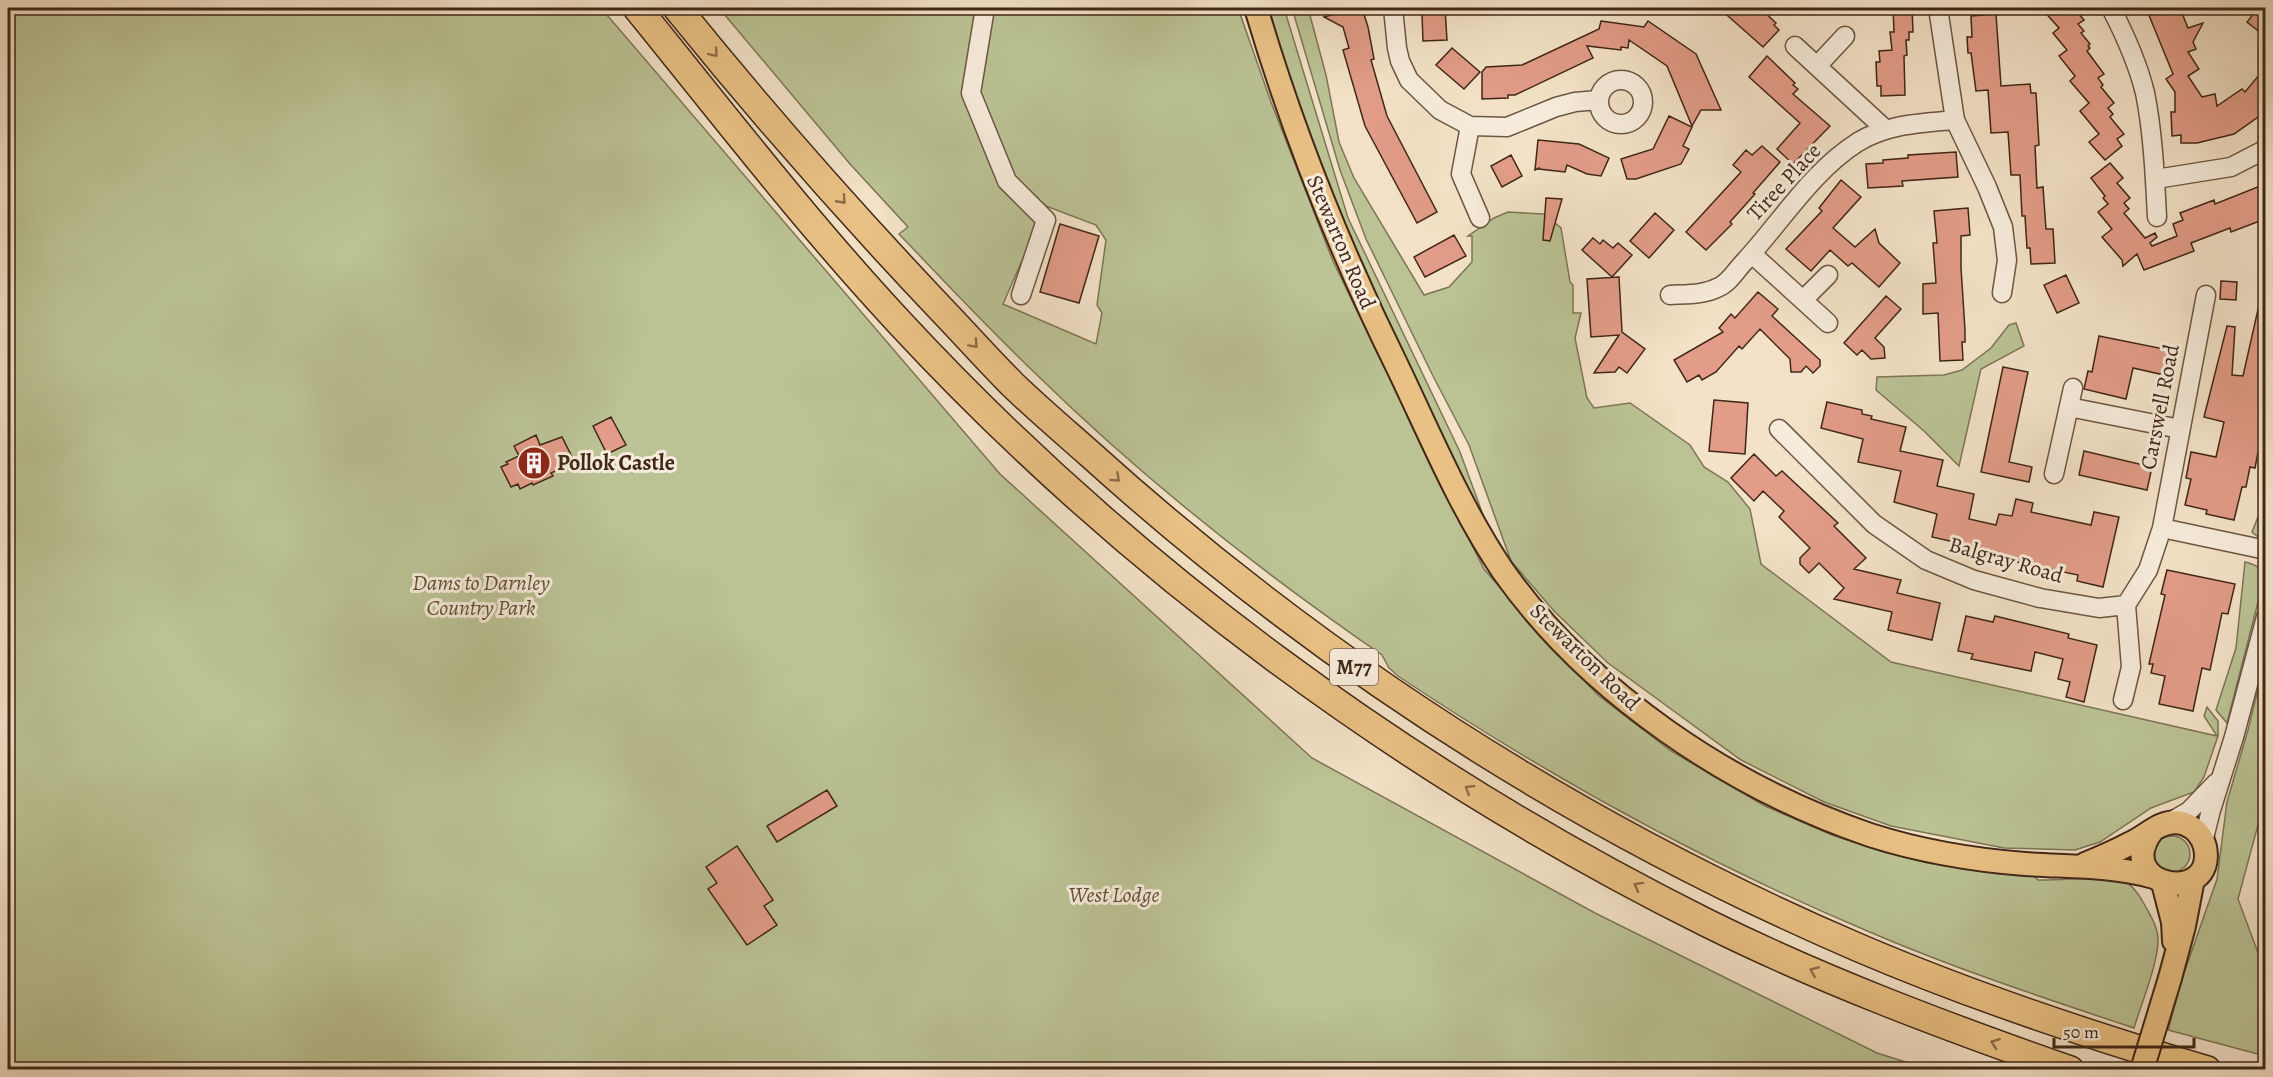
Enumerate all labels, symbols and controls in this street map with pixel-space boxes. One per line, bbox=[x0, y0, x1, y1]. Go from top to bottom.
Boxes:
one-way arrow bbox=[707, 46, 718, 57]
street label: Tiree Place bbox=[1740, 137, 1828, 227]
street label: Stewarton Road bbox=[1299, 170, 1383, 314]
one-way arrow bbox=[835, 194, 846, 204]
one-way arrow bbox=[967, 337, 978, 347]
street label: Carswell Road bbox=[2133, 342, 2187, 472]
building icon: Pollok Castle bbox=[516, 445, 552, 481]
place label: Pollok Castle bbox=[557, 448, 675, 478]
one-way arrow bbox=[1109, 471, 1119, 482]
street label: Balgray Road bbox=[1945, 529, 2067, 591]
park label: Dams to Darnley Country Park bbox=[412, 568, 550, 623]
street label: Stewarton Road bbox=[1523, 597, 1647, 718]
road number: M77 bbox=[1330, 649, 1378, 685]
one-way arrow bbox=[1465, 784, 1475, 796]
park label: West Lodge bbox=[1069, 880, 1159, 910]
one-way arrow bbox=[1634, 882, 1644, 894]
one-way arrow bbox=[1809, 966, 1820, 978]
scale bar bbox=[2054, 1011, 2194, 1049]
text: 50 m bbox=[2063, 1020, 2099, 1044]
one-way arrow bbox=[1990, 1038, 2001, 1051]

